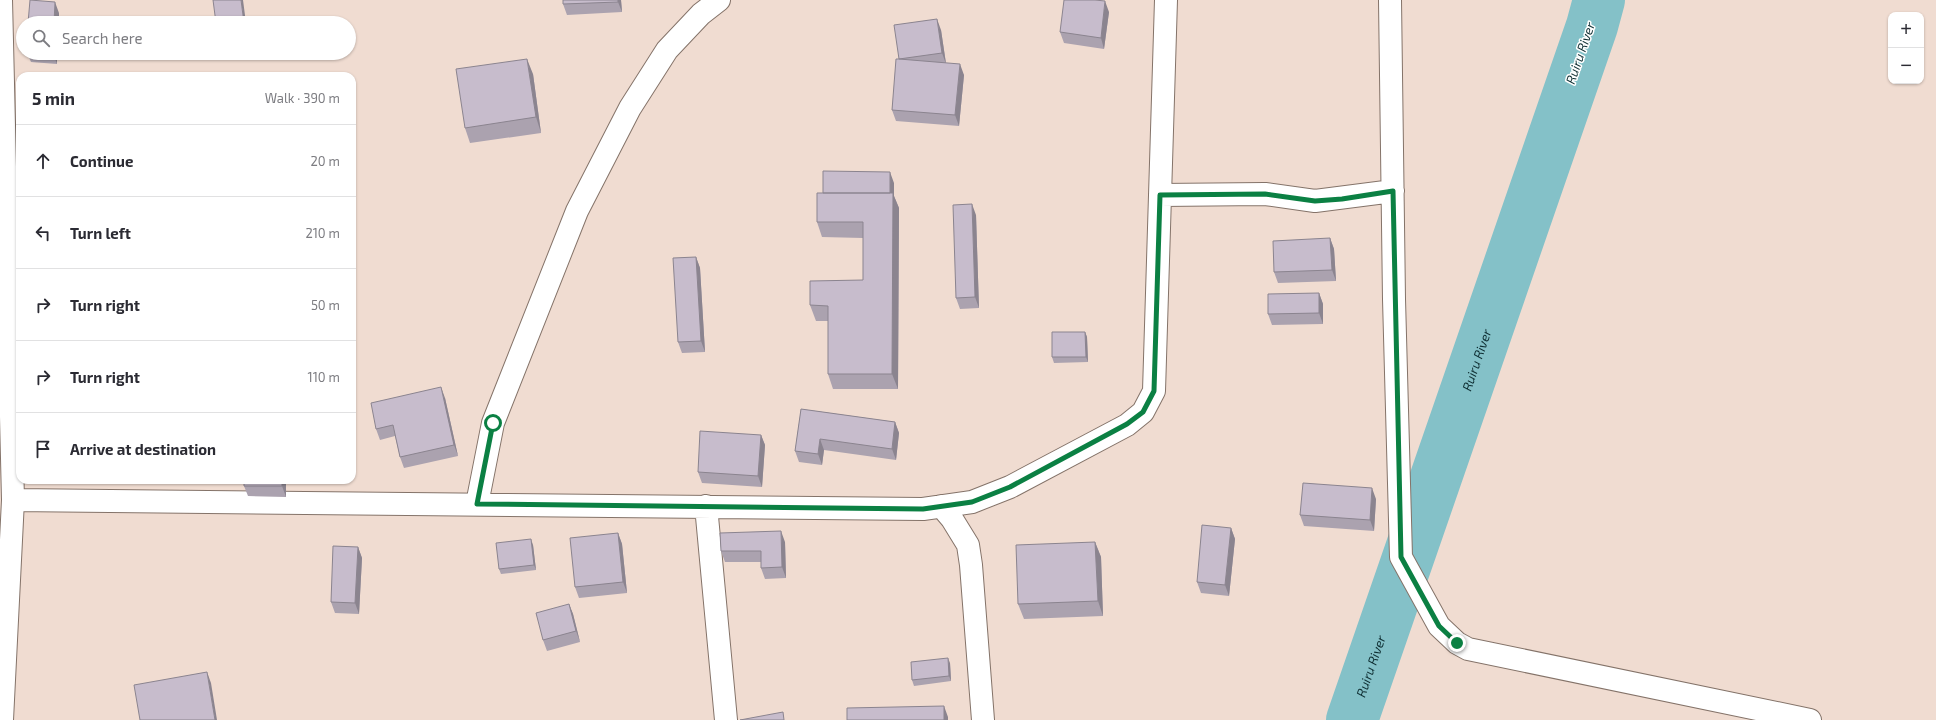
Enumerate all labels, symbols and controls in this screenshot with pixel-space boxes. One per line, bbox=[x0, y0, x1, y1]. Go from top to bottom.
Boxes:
map controls bbox=[1888, 12, 1924, 84]
button: + bbox=[1888, 12, 1924, 48]
search box bbox=[16, 16, 356, 60]
water label: Ruiru River bbox=[1562, 19, 1598, 86]
icon: search bbox=[30, 27, 52, 49]
text: Search here bbox=[62, 29, 143, 47]
button: − bbox=[1888, 48, 1924, 84]
text: 5 min bbox=[32, 88, 75, 108]
text: Walk · 390 m bbox=[265, 90, 340, 106]
icon: ahead bbox=[32, 150, 54, 172]
text: Continue bbox=[70, 152, 133, 170]
text: 20 m bbox=[311, 153, 340, 169]
icon: left bbox=[32, 222, 54, 244]
text: Turn left bbox=[70, 224, 131, 242]
text: 210 m bbox=[305, 225, 340, 241]
icon: right bbox=[32, 294, 54, 316]
text: Turn right bbox=[70, 296, 140, 314]
text: 50 m bbox=[311, 297, 340, 313]
water label: Ruiru River bbox=[1458, 326, 1495, 393]
icon: right bbox=[32, 366, 54, 388]
text: Turn right bbox=[70, 368, 140, 386]
text: 110 m bbox=[308, 369, 340, 385]
route start bbox=[484, 414, 502, 432]
icon: arrive bbox=[32, 438, 54, 460]
text: Arrive at destination bbox=[70, 440, 216, 458]
water label: Ruiru River bbox=[1353, 632, 1389, 699]
route end bbox=[1448, 634, 1466, 652]

